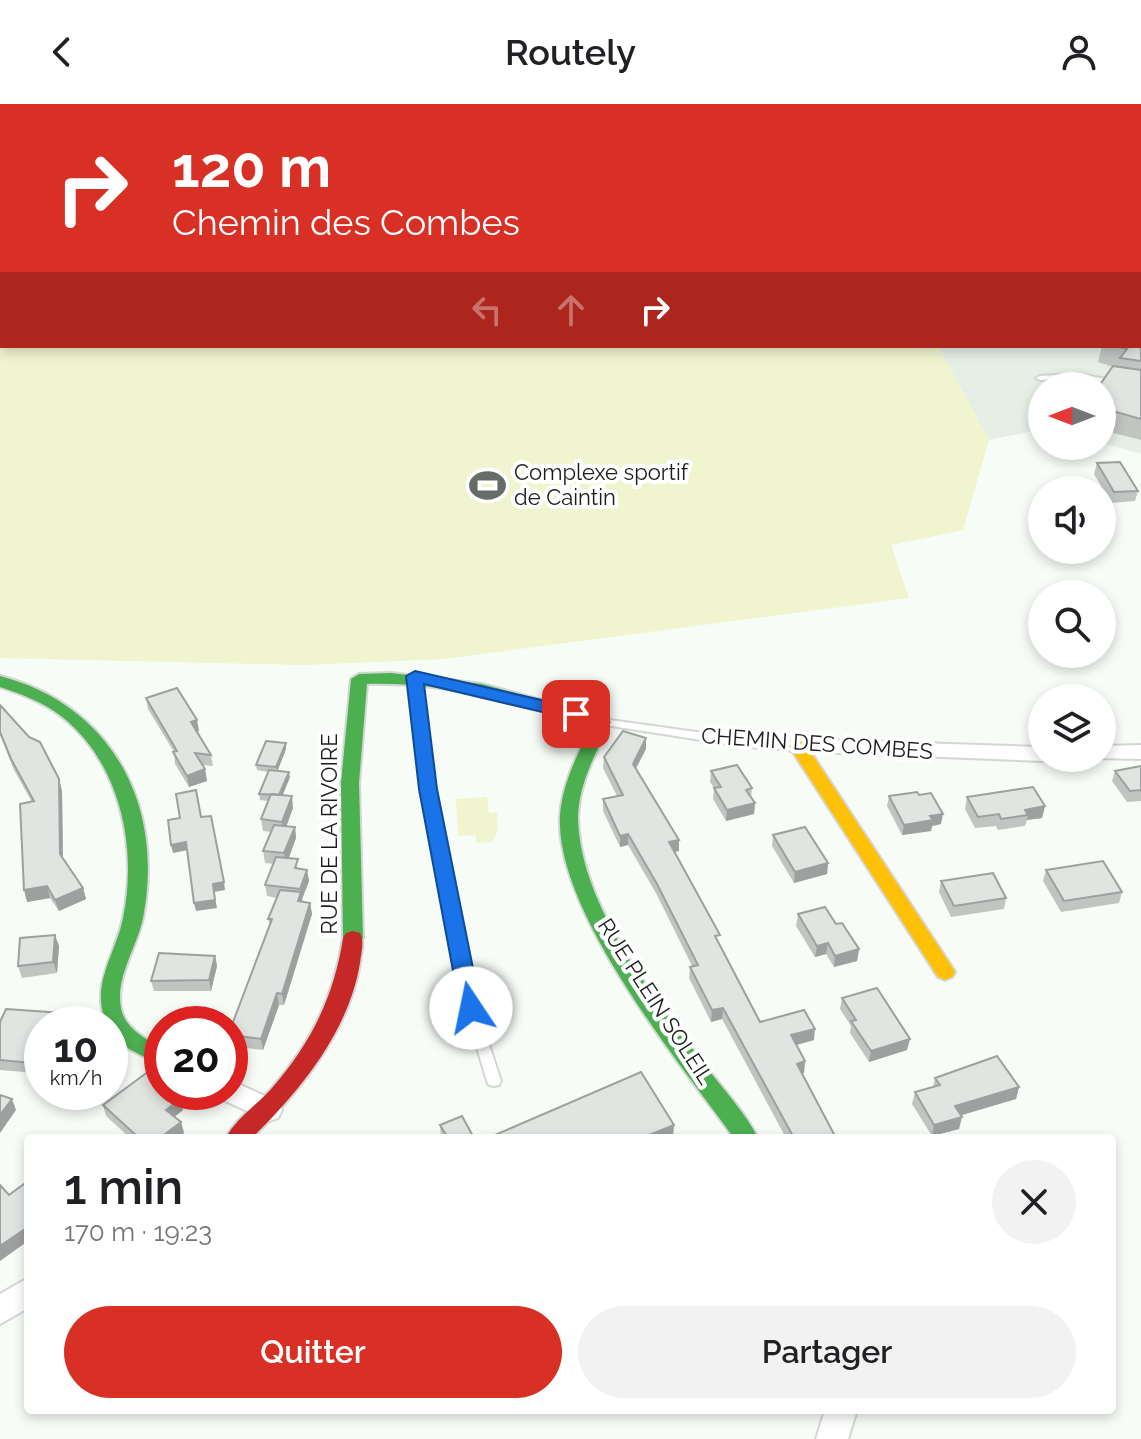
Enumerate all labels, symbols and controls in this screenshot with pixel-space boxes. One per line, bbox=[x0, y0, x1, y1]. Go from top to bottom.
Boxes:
icon: back bbox=[40, 30, 84, 74]
icon: person bbox=[1057, 30, 1101, 74]
text: Routely bbox=[505, 31, 636, 73]
text: 120 m bbox=[172, 134, 331, 200]
icon: right bbox=[40, 136, 144, 240]
text: Chemin des Combes bbox=[172, 201, 520, 243]
icon: left bbox=[465, 288, 509, 332]
icon: ahead bbox=[549, 288, 593, 332]
icon: right bbox=[633, 288, 677, 332]
north arrow bbox=[1028, 372, 1116, 460]
map controls bbox=[1028, 372, 1116, 772]
place label: Complexe sportif de Caintin bbox=[514, 459, 689, 510]
sports icon: Complexe sportif de Caintin bbox=[469, 466, 507, 504]
button: sound bbox=[1028, 476, 1116, 564]
button: search bbox=[1028, 580, 1116, 668]
pin bbox=[542, 680, 610, 748]
button: layers bbox=[1028, 684, 1116, 772]
icon: arrive bbox=[554, 692, 598, 736]
street label: CHEMIN DES COMBES bbox=[700, 722, 934, 764]
street label: RUE DE LA RIVOIRE bbox=[316, 733, 342, 935]
street label: RUE PLEIN SOLEIL bbox=[593, 913, 719, 1089]
position arrow bbox=[429, 966, 513, 1050]
speed limit sign: 20 bbox=[144, 1006, 248, 1110]
text: 10 bbox=[54, 1024, 98, 1071]
text: km/h bbox=[50, 1066, 102, 1090]
text: 1 min bbox=[64, 1159, 183, 1215]
button: close bbox=[992, 1160, 1076, 1244]
text: 170 m · 19:23 bbox=[64, 1217, 212, 1247]
button: Quitter bbox=[64, 1306, 562, 1398]
button: Partager bbox=[578, 1306, 1076, 1398]

